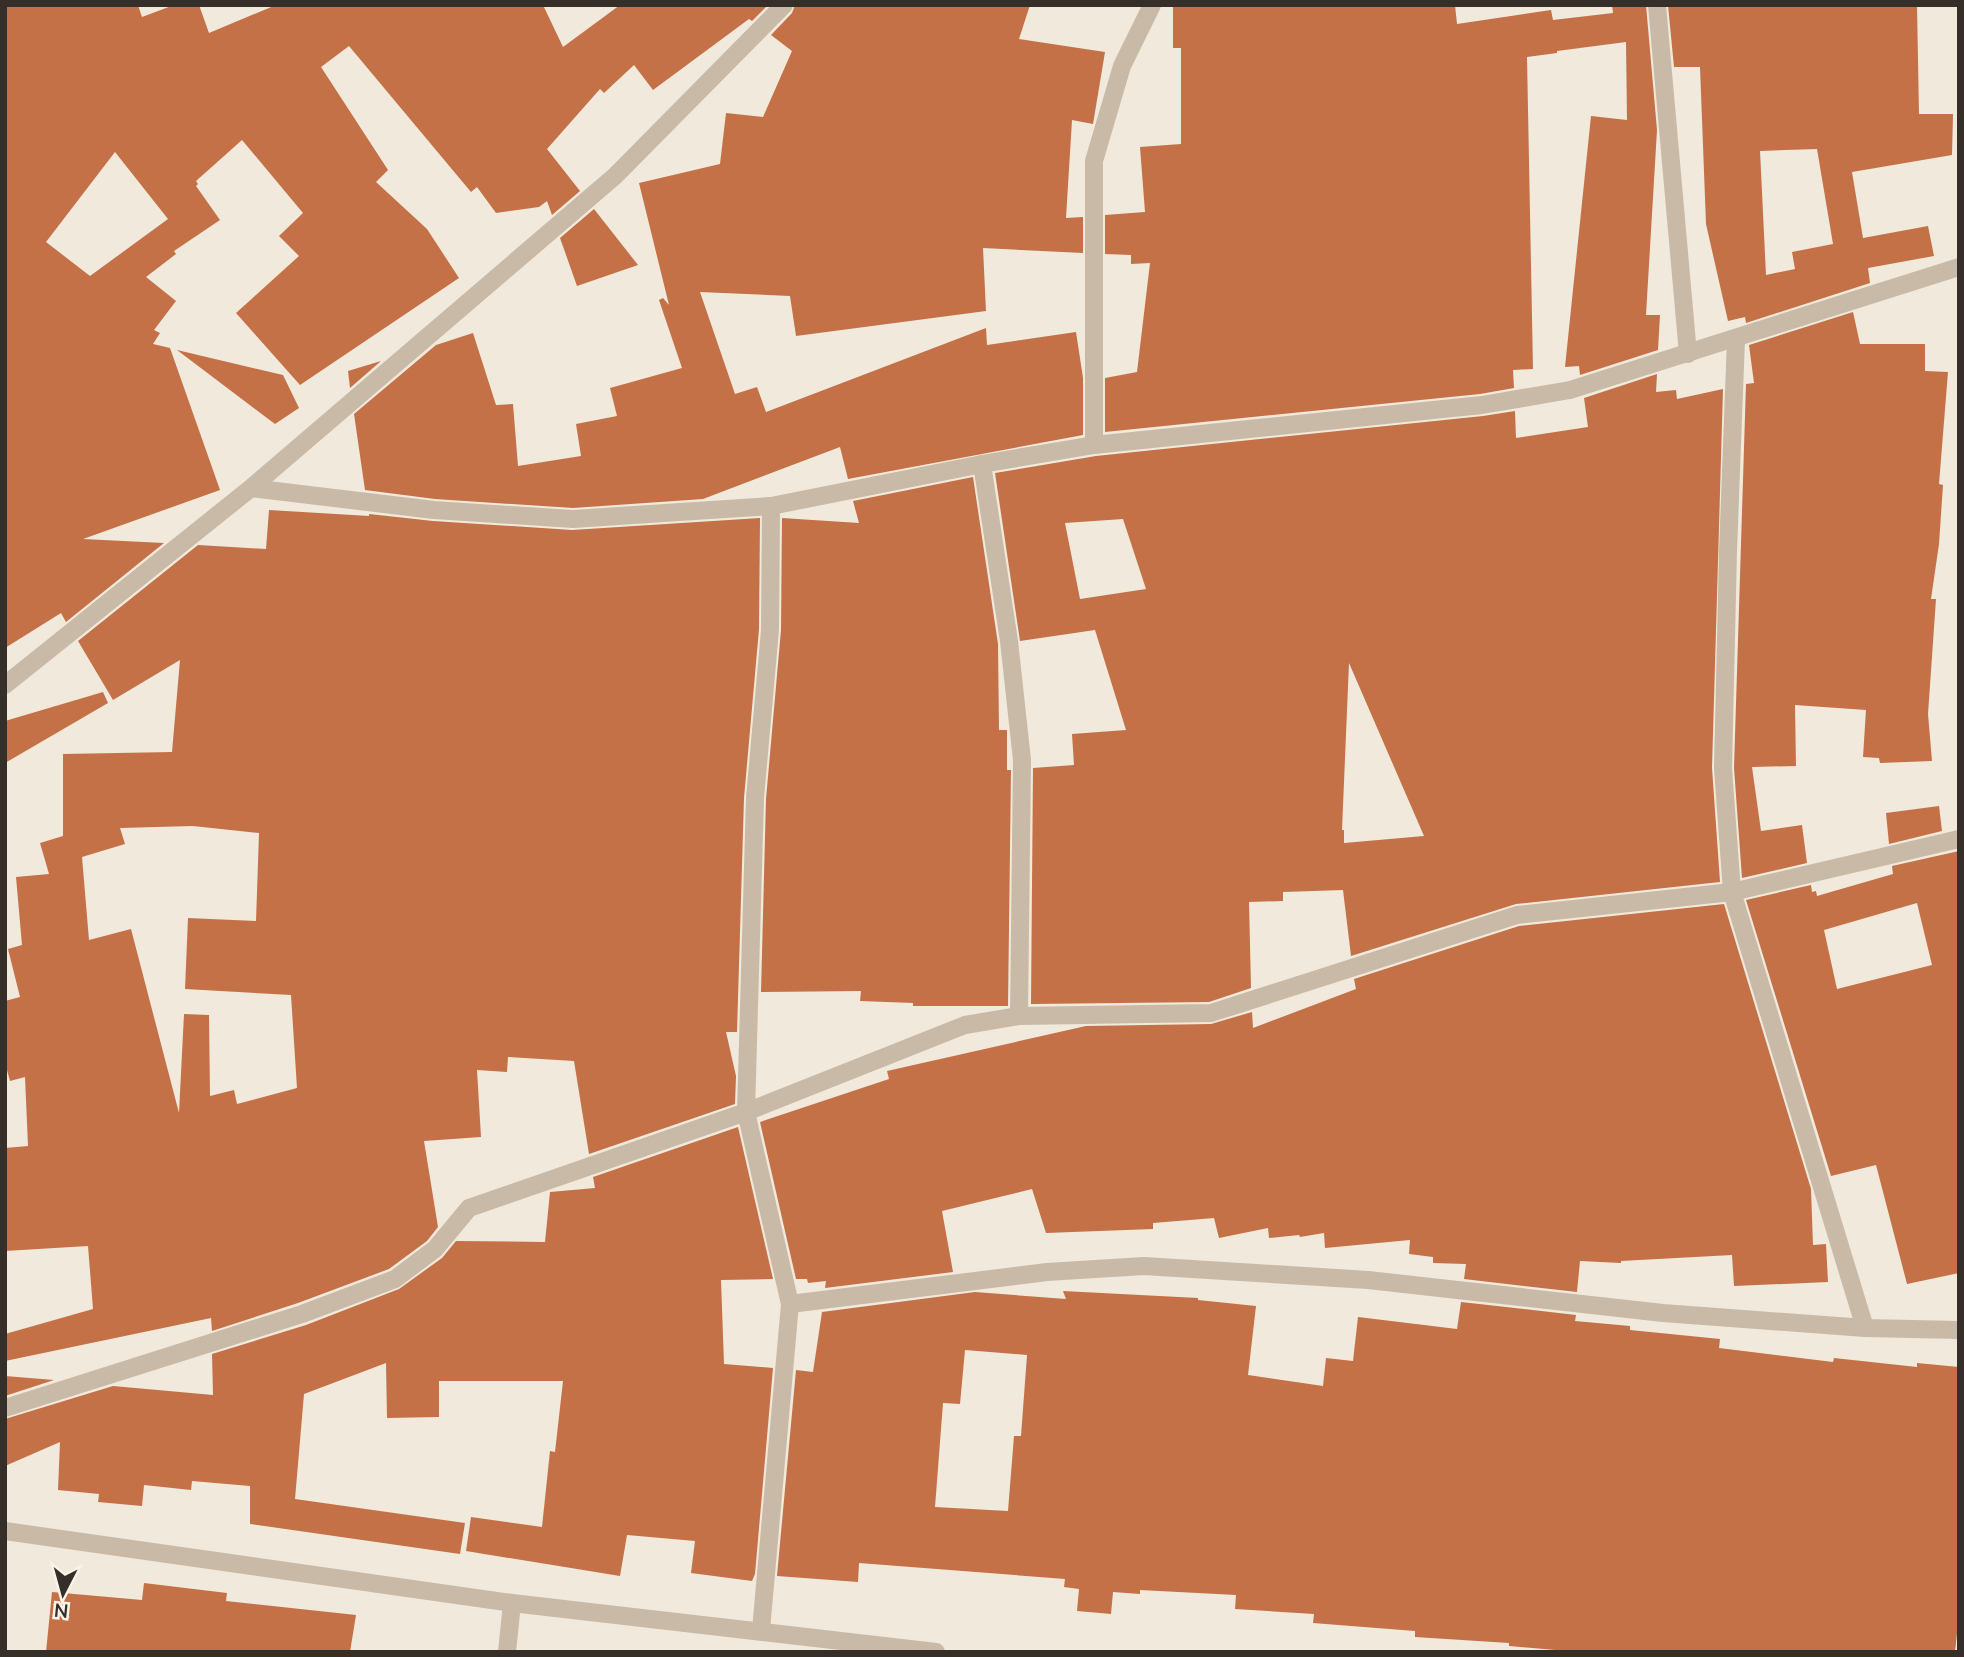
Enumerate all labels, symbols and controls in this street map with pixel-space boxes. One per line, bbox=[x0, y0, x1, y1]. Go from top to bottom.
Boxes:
north arrow bbox=[28, 1559, 98, 1629]
text: N bbox=[53, 1596, 70, 1624]

